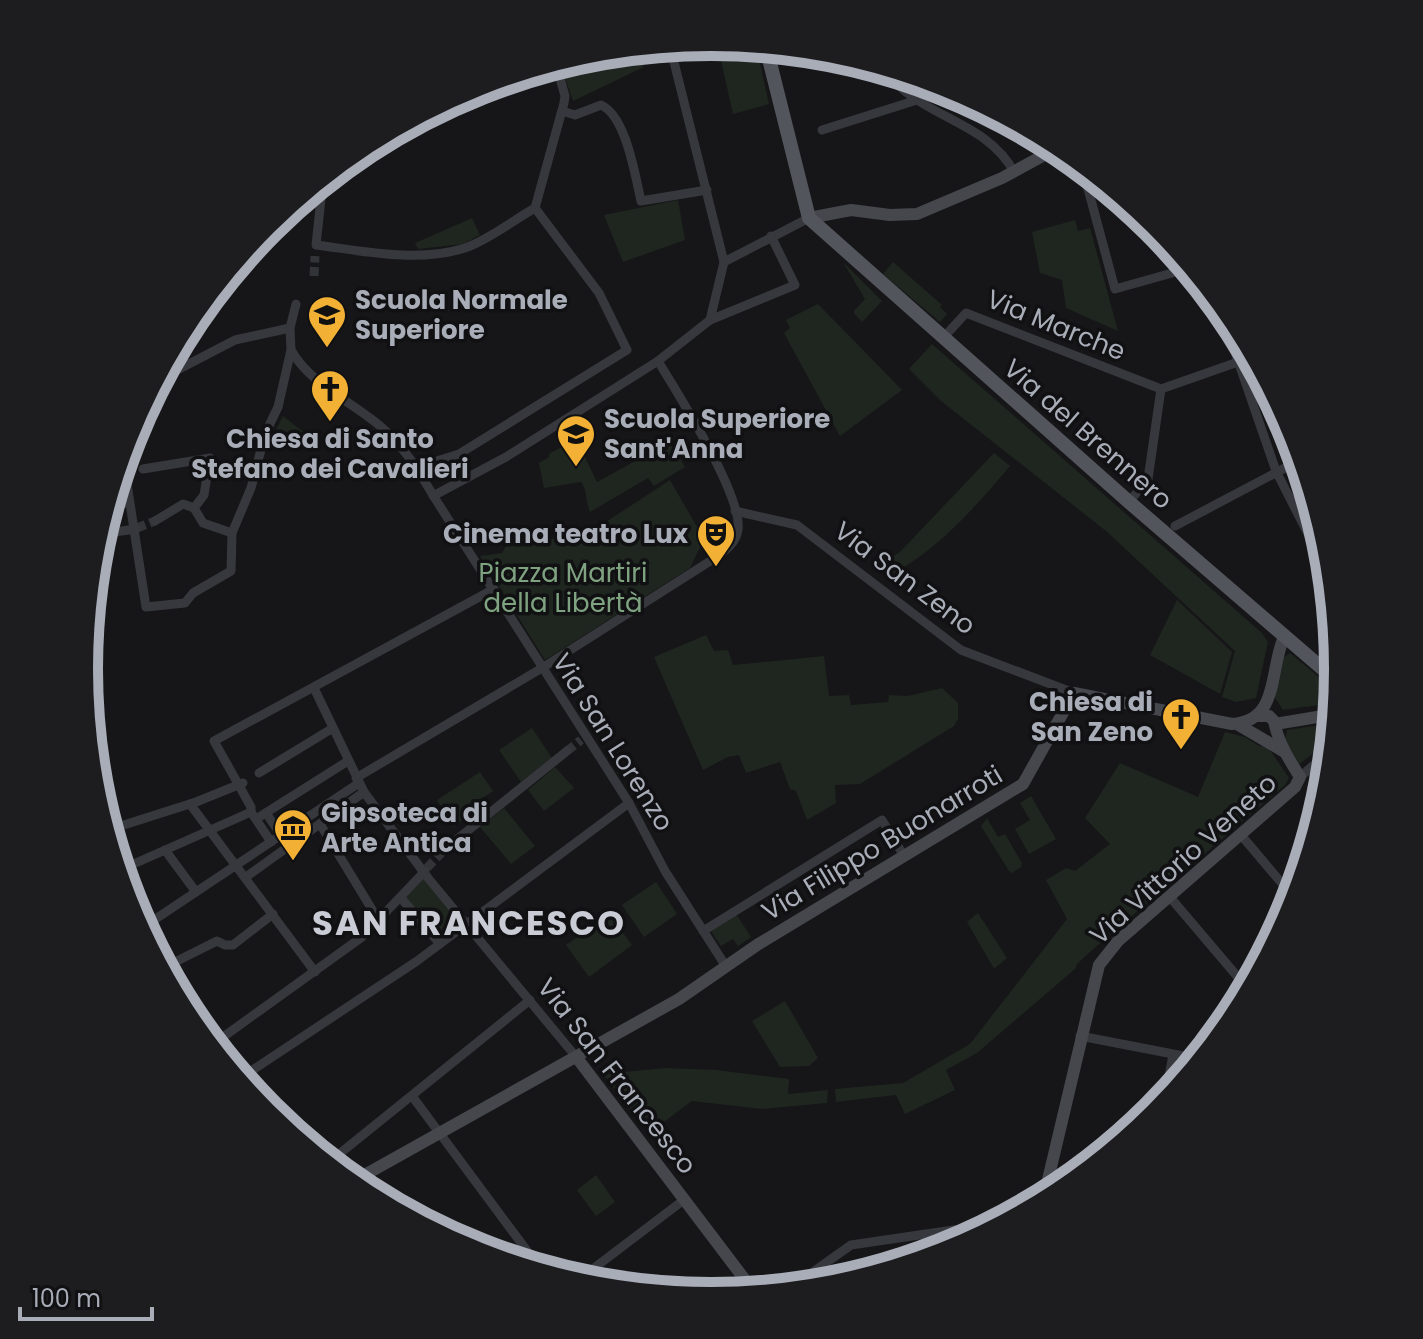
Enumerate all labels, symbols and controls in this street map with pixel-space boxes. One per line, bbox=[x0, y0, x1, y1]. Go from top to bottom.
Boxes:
street label: Via Marche bbox=[981, 281, 1131, 369]
place label: Scuola Normale Superiore bbox=[355, 282, 568, 348]
school or university icon: Scuola Normale Superiore bbox=[306, 294, 348, 349]
street label: Via del Brennero bbox=[996, 351, 1180, 517]
church icon: Chiesa di Santo Stefano dei Cavalieri bbox=[309, 368, 351, 423]
place label: Scuola Superiore Sant'Anna bbox=[604, 401, 830, 467]
school or university icon: Scuola Superiore Sant'Anna bbox=[555, 413, 597, 468]
place label: Chiesa di Santo Stefano dei Cavalieri bbox=[191, 421, 469, 487]
theatre icon: Cinema teatro Lux bbox=[695, 513, 737, 568]
street label: Via San Zeno bbox=[827, 513, 983, 643]
place label: Cinema teatro Lux bbox=[443, 516, 689, 552]
park label: Piazza Martiri della Libertà bbox=[479, 555, 647, 621]
street label: Via San Lorenzo bbox=[544, 646, 682, 838]
place label: Chiesa di San Zeno bbox=[1029, 684, 1153, 750]
church icon: Chiesa di San Zeno bbox=[1160, 696, 1202, 751]
street label: Via Filippo Buonarroti bbox=[755, 757, 1009, 929]
street label: Via Vittorio Veneto bbox=[1082, 765, 1284, 953]
place label: Gipsoteca di Arte Antica bbox=[321, 795, 488, 861]
museum icon: Gipsoteca di Arte Antica bbox=[272, 807, 314, 862]
district label: SAN FRANCESCO bbox=[312, 899, 626, 947]
street label: Via San Francesco bbox=[529, 970, 705, 1182]
scale bar bbox=[20, 1271, 152, 1321]
text: 100 m bbox=[32, 1282, 101, 1315]

